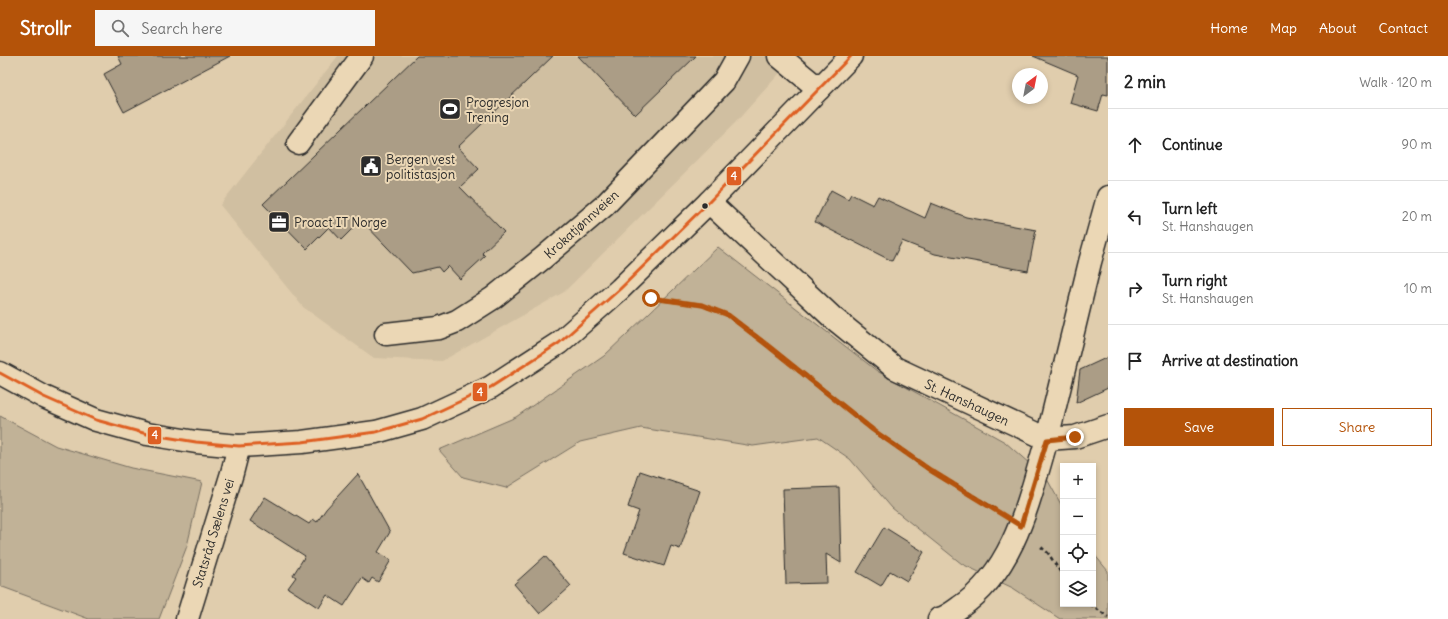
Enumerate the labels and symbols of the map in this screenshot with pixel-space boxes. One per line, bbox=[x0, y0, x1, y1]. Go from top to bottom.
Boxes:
north arrow bbox=[1012, 68, 1048, 104]
place label: Progresjon Trening bbox=[466, 94, 530, 126]
sports icon: Progresjon Trening bbox=[437, 96, 463, 122]
place label: Bergen vest politistasjon bbox=[386, 151, 456, 183]
public building icon: Bergen vest politistasjon bbox=[358, 153, 384, 179]
line badge: 4 bbox=[726, 166, 742, 186]
text: 4 bbox=[731, 169, 738, 183]
street label: Krokatjønnveien bbox=[540, 186, 623, 262]
unlabelled marker bbox=[700, 201, 710, 211]
office icon: Proact IT Norge bbox=[266, 209, 292, 235]
place label: Proact IT Norge bbox=[294, 214, 387, 231]
route start bbox=[642, 289, 660, 307]
street label: St. Hanshaugen bbox=[922, 375, 1012, 430]
line badge: 4 bbox=[472, 382, 488, 402]
text: 4 bbox=[477, 385, 484, 399]
line badge: 4 bbox=[147, 426, 162, 445]
text: 4 bbox=[152, 428, 159, 442]
route end bbox=[1066, 428, 1084, 446]
street label: Statsråd Sælens vei bbox=[189, 476, 238, 590]

